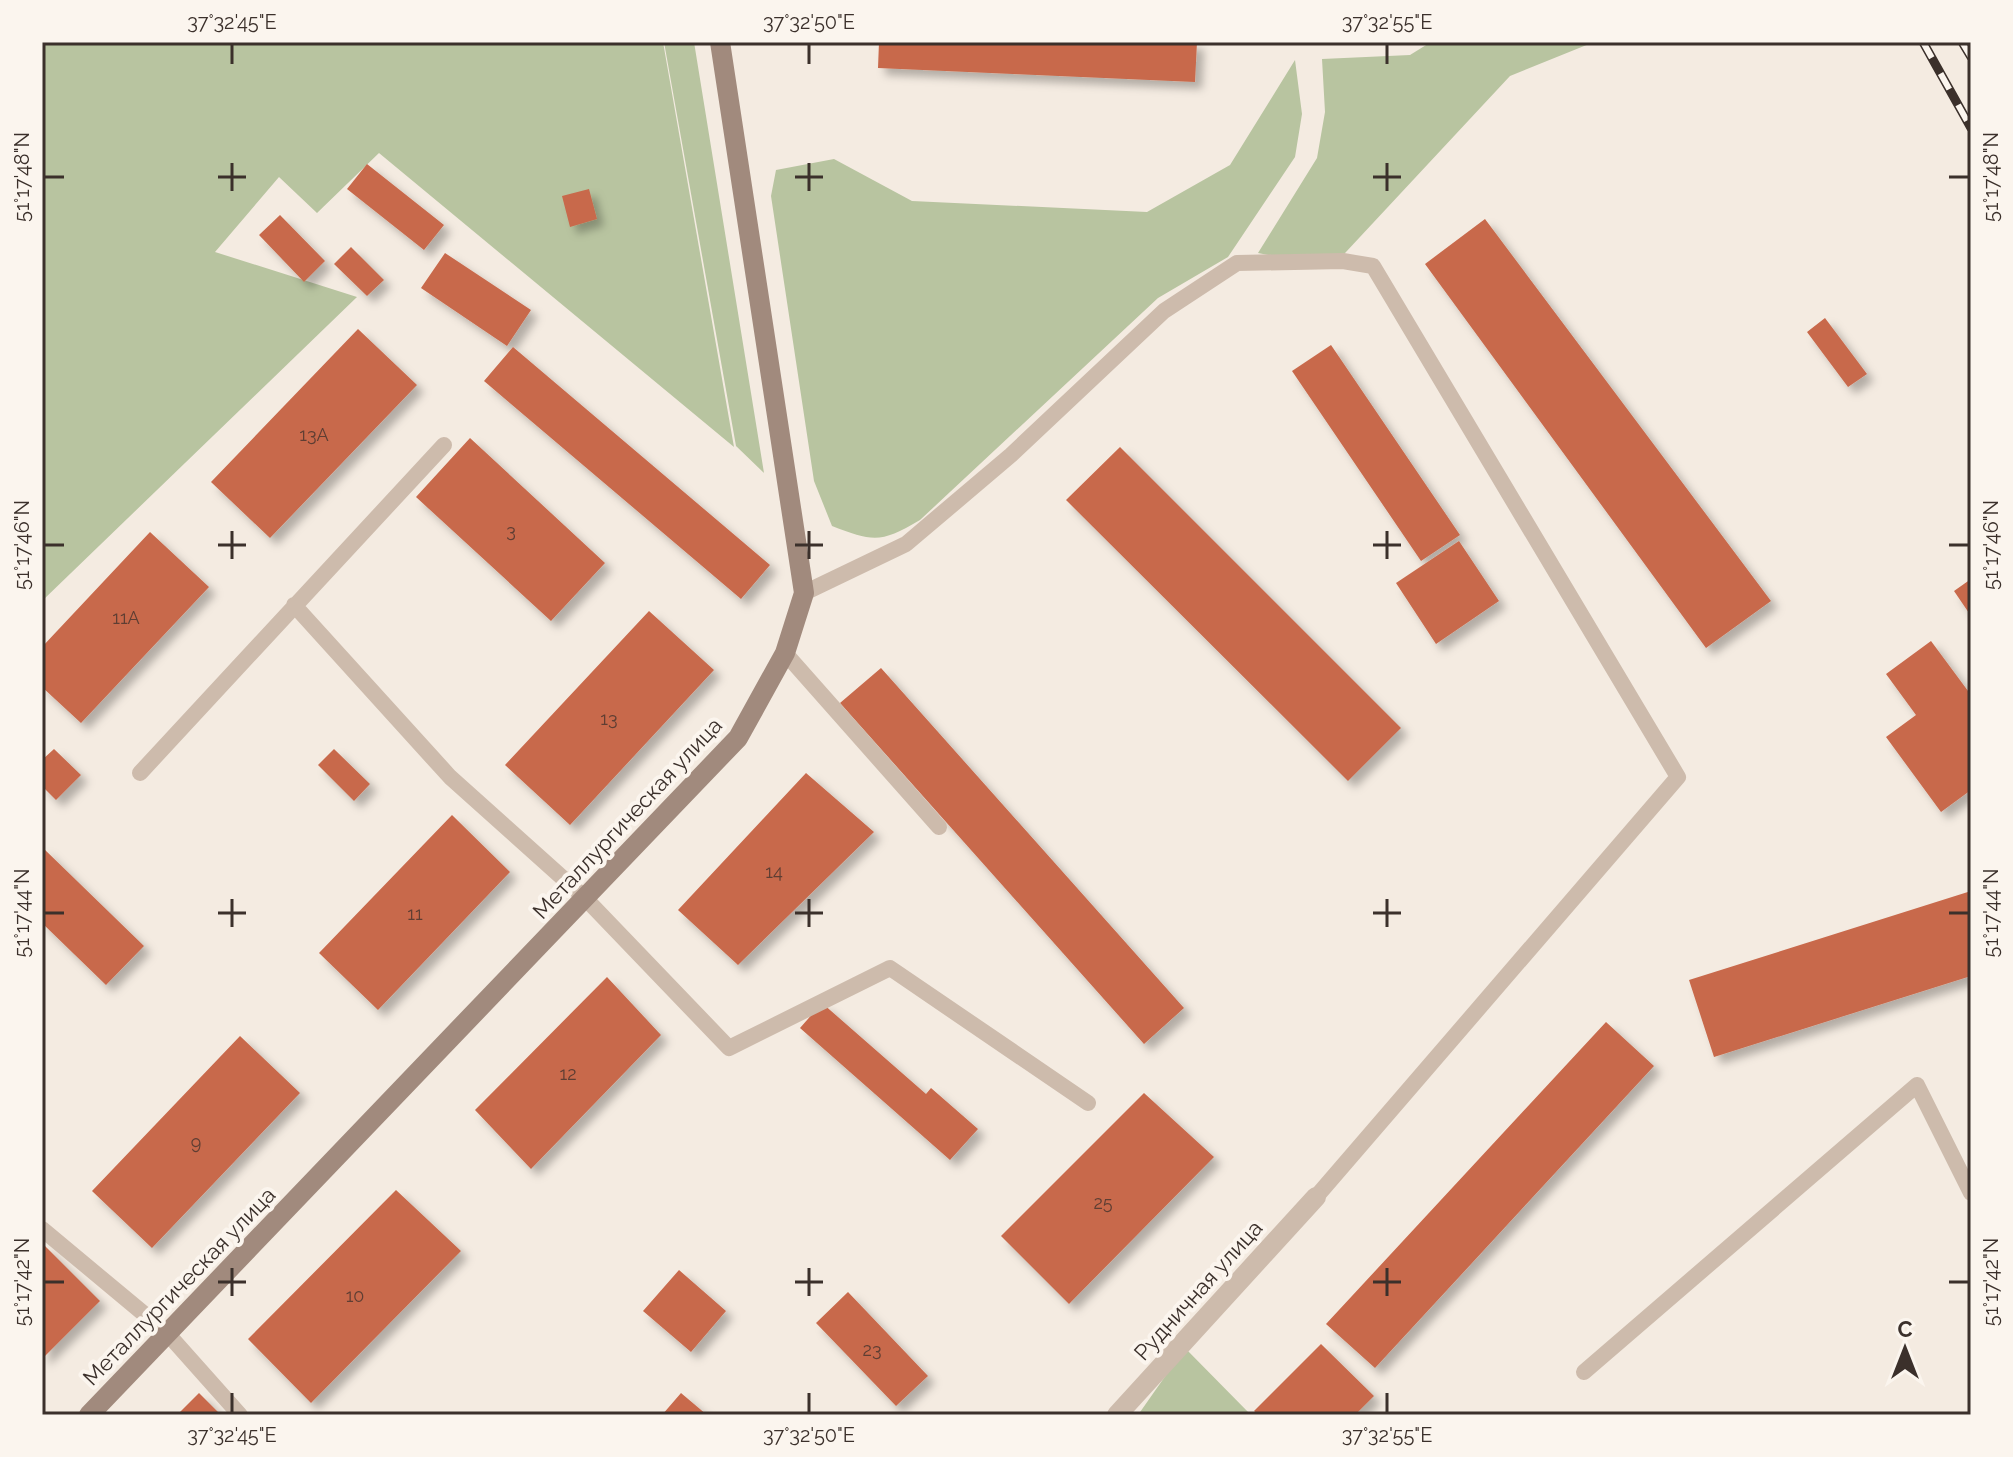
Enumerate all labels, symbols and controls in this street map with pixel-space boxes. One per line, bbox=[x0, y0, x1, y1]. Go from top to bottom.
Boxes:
text: 37°32'45"E bbox=[187, 10, 277, 34]
text: 37°32'50"E bbox=[763, 10, 855, 34]
text: 37°32'55"E bbox=[1342, 10, 1432, 34]
text: 51°17'48"N bbox=[10, 132, 34, 222]
text: 51°17'48"N bbox=[1979, 132, 2003, 222]
house number: 13А bbox=[299, 424, 329, 445]
text: 51°17'46"N bbox=[10, 500, 34, 590]
text: 51°17'46"N bbox=[1979, 500, 2003, 590]
house number: 3 bbox=[506, 520, 516, 541]
house number: 11А bbox=[112, 607, 140, 628]
house number: 13 bbox=[600, 708, 618, 729]
street label: Металлургическая улица bbox=[527, 712, 727, 924]
house number: 14 bbox=[765, 861, 783, 882]
text: 51°17'44"N bbox=[10, 869, 34, 957]
text: 51°17'44"N bbox=[1979, 869, 2003, 957]
house number: 11 bbox=[407, 903, 423, 924]
house number: 12 bbox=[559, 1063, 577, 1084]
house number: 9 bbox=[191, 1132, 201, 1153]
street label: Металлургическая улица bbox=[77, 1182, 281, 1390]
house number: 25 bbox=[1093, 1192, 1113, 1213]
street label: Рудничная улица bbox=[1128, 1215, 1268, 1365]
text: 51°17'42"N bbox=[10, 1238, 34, 1326]
text: 51°17'42"N bbox=[1979, 1238, 2003, 1326]
house number: 10 bbox=[346, 1285, 364, 1306]
north arrow bbox=[1865, 1309, 1945, 1389]
text: С bbox=[1897, 1316, 1913, 1342]
house number: 23 bbox=[863, 1339, 882, 1360]
text: 37°32'45"E bbox=[187, 1423, 277, 1447]
text: 37°32'50"E bbox=[763, 1423, 855, 1447]
text: 37°32'55"E bbox=[1342, 1423, 1432, 1447]

